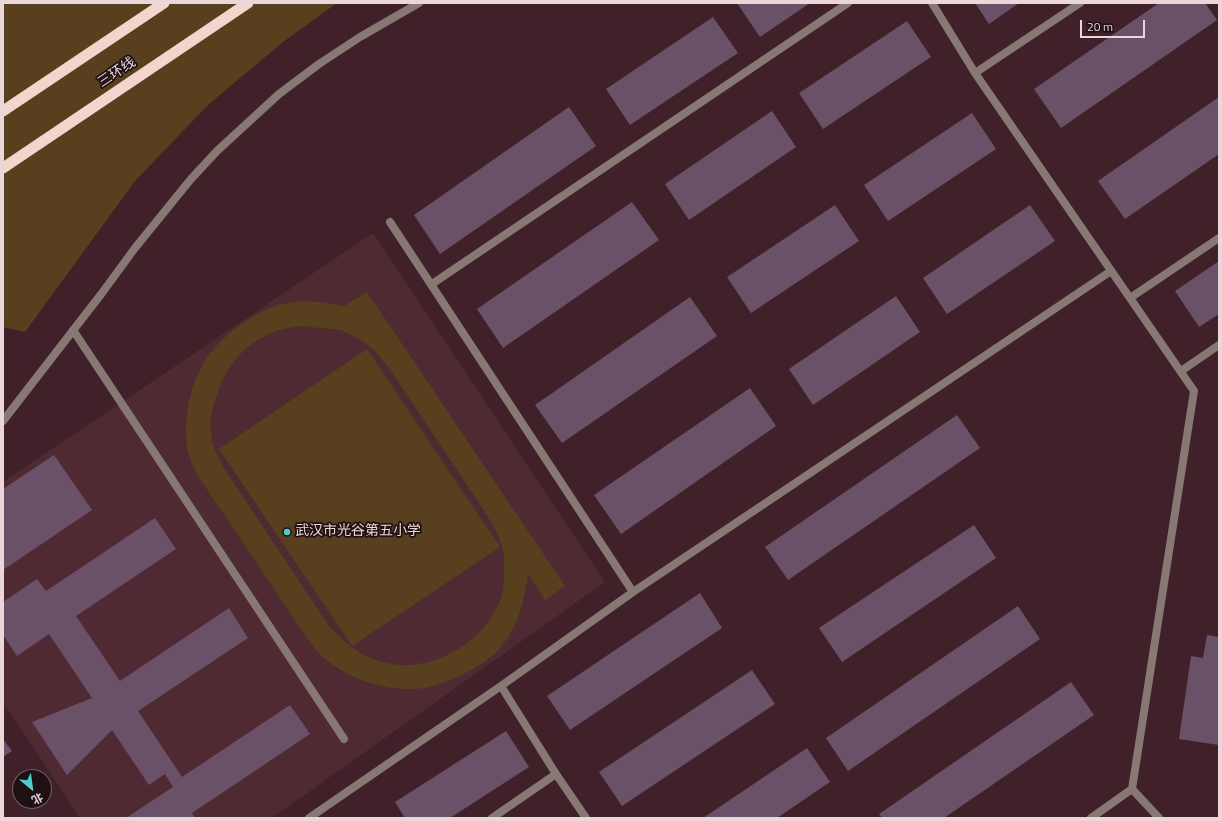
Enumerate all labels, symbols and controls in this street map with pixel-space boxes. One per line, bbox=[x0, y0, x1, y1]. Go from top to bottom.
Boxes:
scale bar bbox=[1082, 12, 1147, 38]
text: 20 m bbox=[1087, 17, 1113, 36]
street label: 三环线 bbox=[95, 54, 139, 92]
place label: 武汉市光谷第五小学 bbox=[295, 524, 421, 540]
marker: 武汉市光谷第五小学 bbox=[282, 527, 292, 537]
north arrow bbox=[12, 769, 52, 809]
text: 北 bbox=[29, 789, 46, 808]

